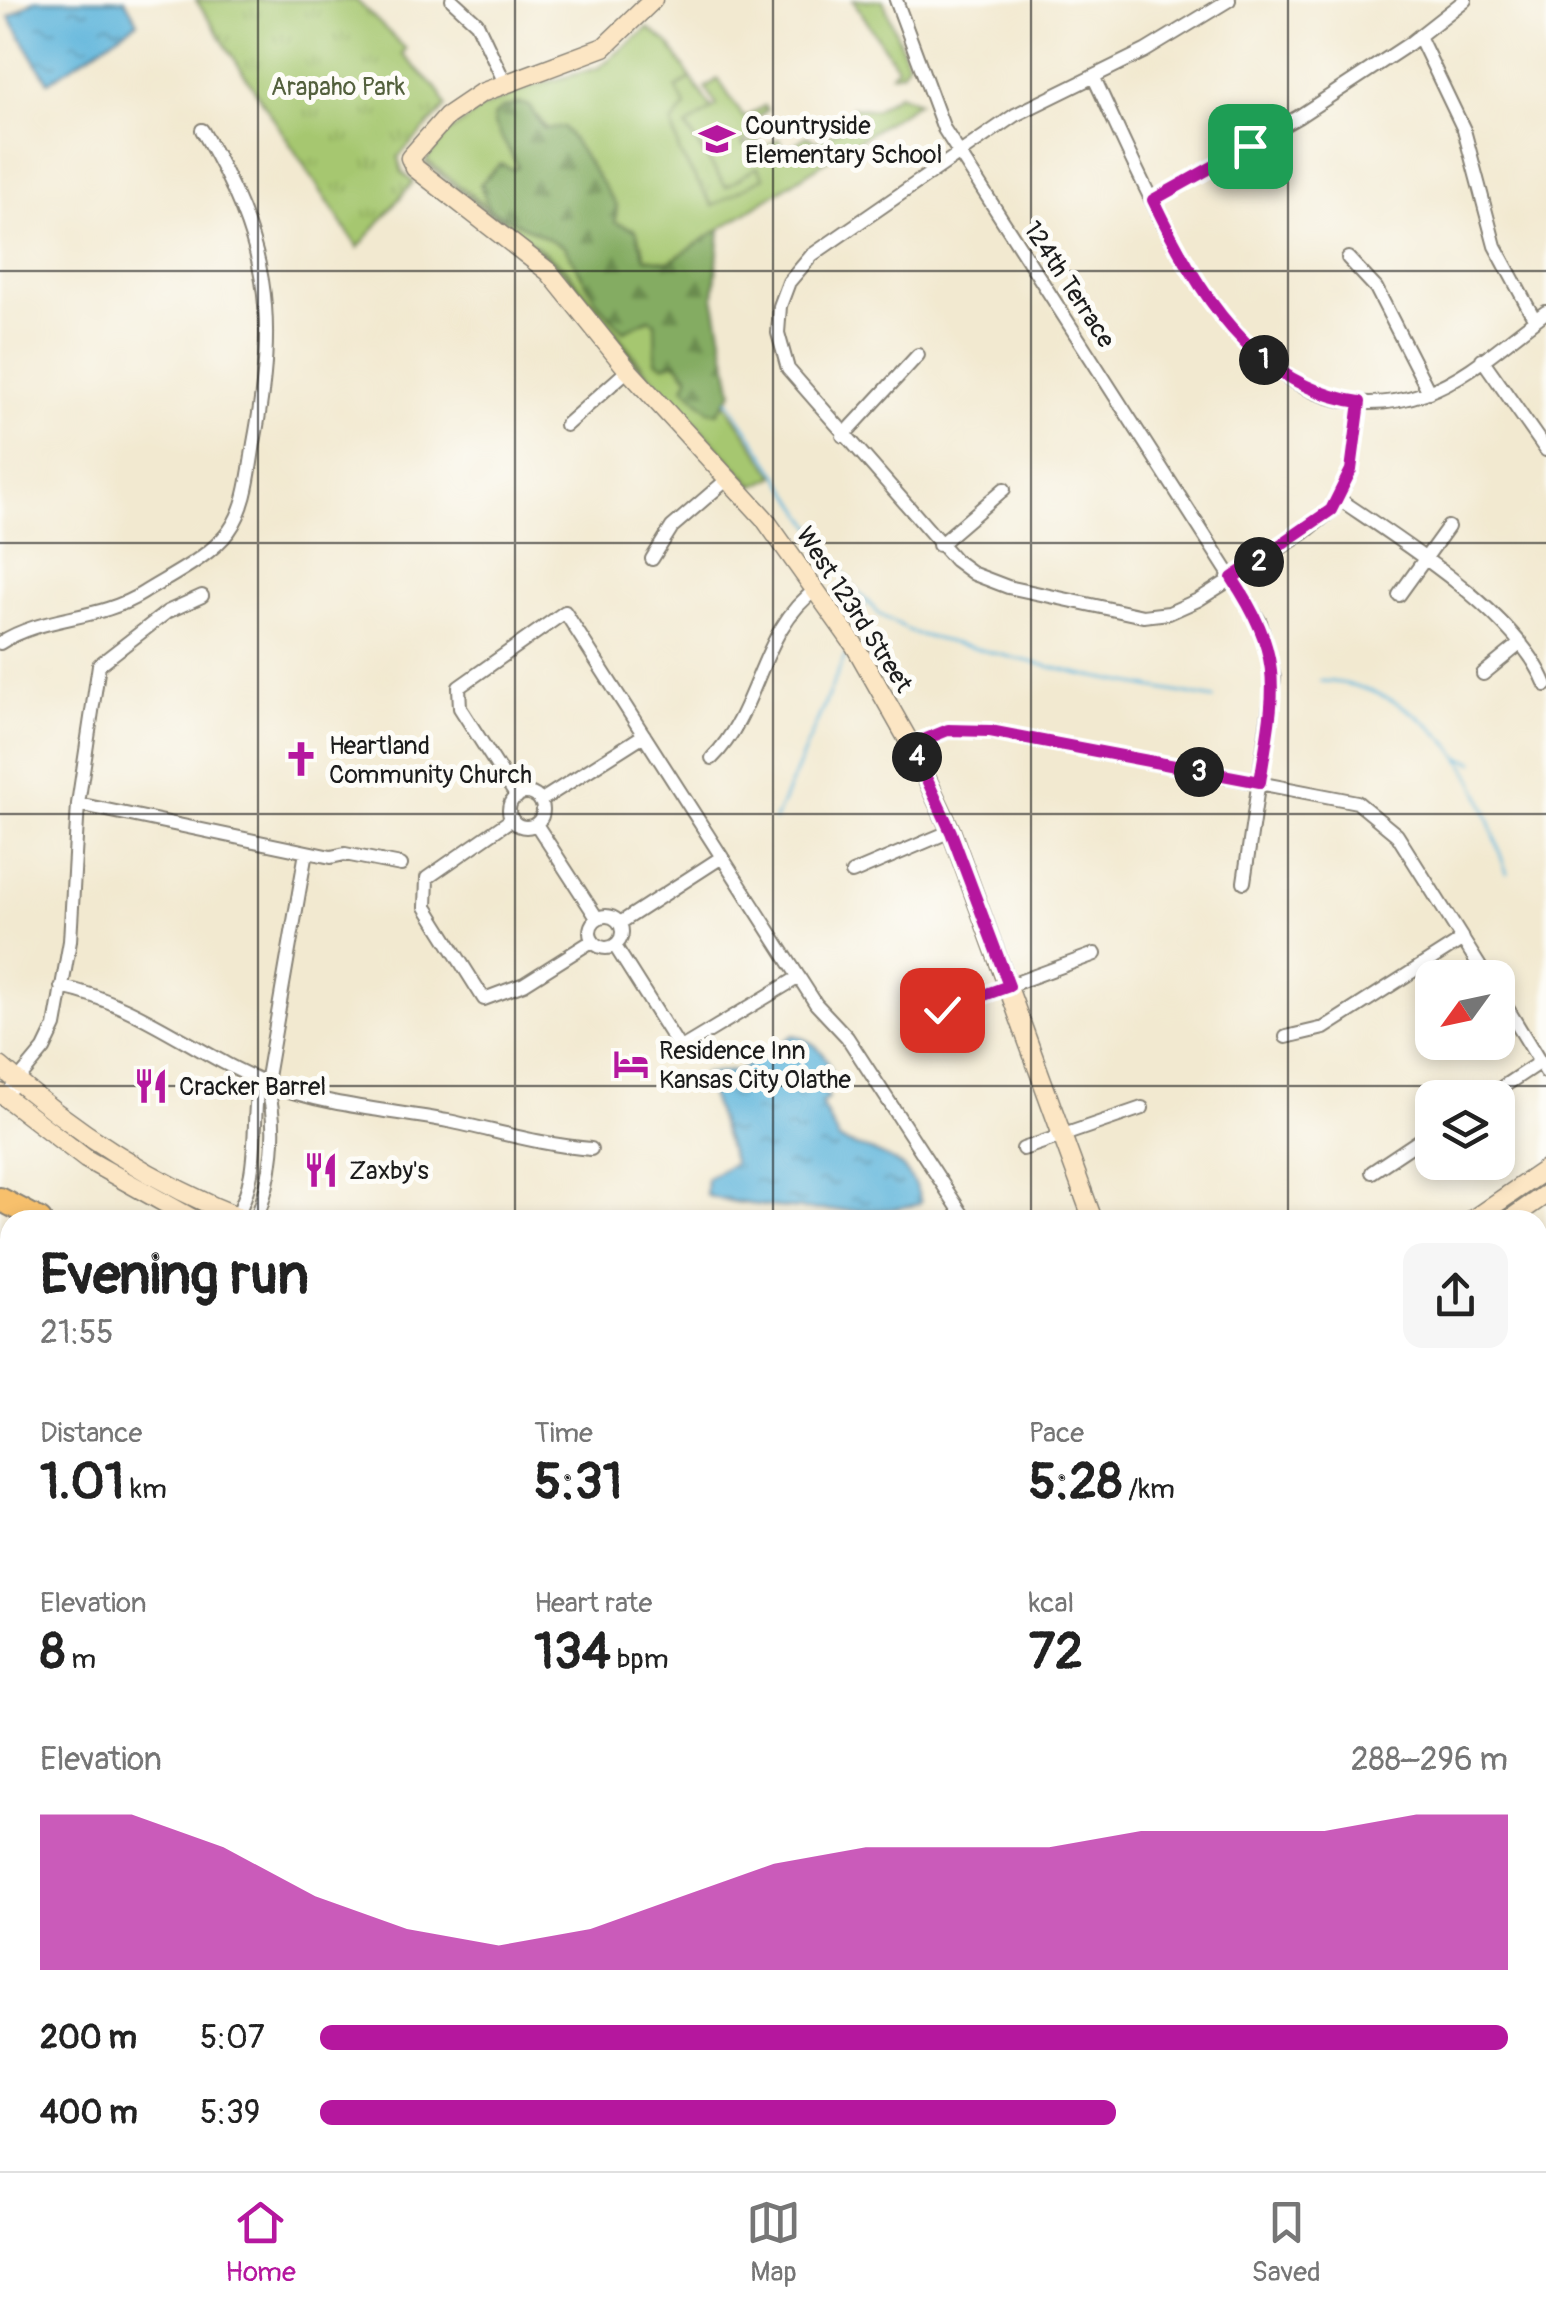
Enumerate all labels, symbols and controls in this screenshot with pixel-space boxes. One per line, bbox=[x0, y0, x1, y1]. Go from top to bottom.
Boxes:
park label: Arapaho Park bbox=[271, 72, 406, 103]
pin bbox=[1208, 104, 1293, 189]
place label: Countryside Elementary School bbox=[745, 111, 942, 171]
icon: arrive bbox=[1223, 119, 1278, 174]
school or university icon: Countryside Elementary School bbox=[698, 120, 736, 158]
street label: 124th Terrace bbox=[1016, 216, 1122, 354]
pin: 1 bbox=[1239, 335, 1289, 385]
text: 1 bbox=[1259, 342, 1269, 377]
street label: West 123rd Street bbox=[789, 521, 919, 699]
pin: 2 bbox=[1234, 537, 1284, 587]
text: 2 bbox=[1251, 544, 1267, 579]
place label: Heartland Community Church bbox=[329, 731, 532, 791]
pin: 4 bbox=[892, 732, 942, 782]
text: 4 bbox=[909, 739, 925, 774]
church icon: Heartland Community Church bbox=[282, 740, 320, 778]
pin: 3 bbox=[1174, 747, 1224, 797]
text: 3 bbox=[1191, 754, 1207, 789]
north arrow bbox=[1415, 960, 1515, 1060]
map controls bbox=[1415, 960, 1515, 1180]
pin bbox=[900, 968, 985, 1053]
icon: check bbox=[915, 983, 970, 1038]
place label: Residence Inn Kansas City Olathe bbox=[659, 1036, 852, 1096]
hotel icon: Residence Inn Kansas City Olathe bbox=[612, 1045, 650, 1083]
restaurant icon: Cracker Barrel bbox=[132, 1067, 170, 1105]
place label: Cracker Barrel bbox=[179, 1072, 326, 1103]
button: layers bbox=[1415, 1080, 1515, 1180]
restaurant icon: Zaxby's bbox=[302, 1151, 340, 1189]
place label: Zaxby's bbox=[349, 1156, 429, 1187]
text: Evening run bbox=[40, 1241, 309, 1310]
button: share bbox=[1403, 1243, 1508, 1348]
text: 21:55 bbox=[40, 1313, 114, 1353]
text: Distance bbox=[40, 1416, 142, 1451]
text: Time bbox=[534, 1416, 593, 1451]
text: Pace bbox=[1029, 1416, 1084, 1451]
text: 1.01 bbox=[40, 1451, 124, 1514]
text: 5:31 bbox=[534, 1451, 622, 1514]
text: 5:28 bbox=[1029, 1451, 1122, 1514]
text: km bbox=[124, 1472, 167, 1507]
text: /km bbox=[1122, 1472, 1175, 1507]
text: Elevation bbox=[40, 1586, 147, 1621]
text: Heart rate bbox=[534, 1586, 652, 1621]
text: kcal bbox=[1029, 1586, 1074, 1621]
text: 8 bbox=[40, 1621, 65, 1684]
text: 134 bbox=[534, 1621, 611, 1684]
text: 72 bbox=[1029, 1621, 1083, 1684]
text: m bbox=[65, 1642, 96, 1677]
text: bpm bbox=[611, 1642, 669, 1677]
text: Elevation bbox=[40, 1740, 162, 1780]
text: 288–296 m bbox=[1351, 1740, 1508, 1780]
text: 200 m bbox=[40, 2018, 137, 2058]
text: 5:07 bbox=[200, 2018, 265, 2058]
text: 400 m bbox=[40, 2093, 138, 2133]
text: 5:39 bbox=[200, 2093, 260, 2133]
tab: Home bbox=[225, 2195, 296, 2290]
tab: Map bbox=[746, 2195, 801, 2290]
tab: Saved bbox=[1251, 2195, 1321, 2290]

